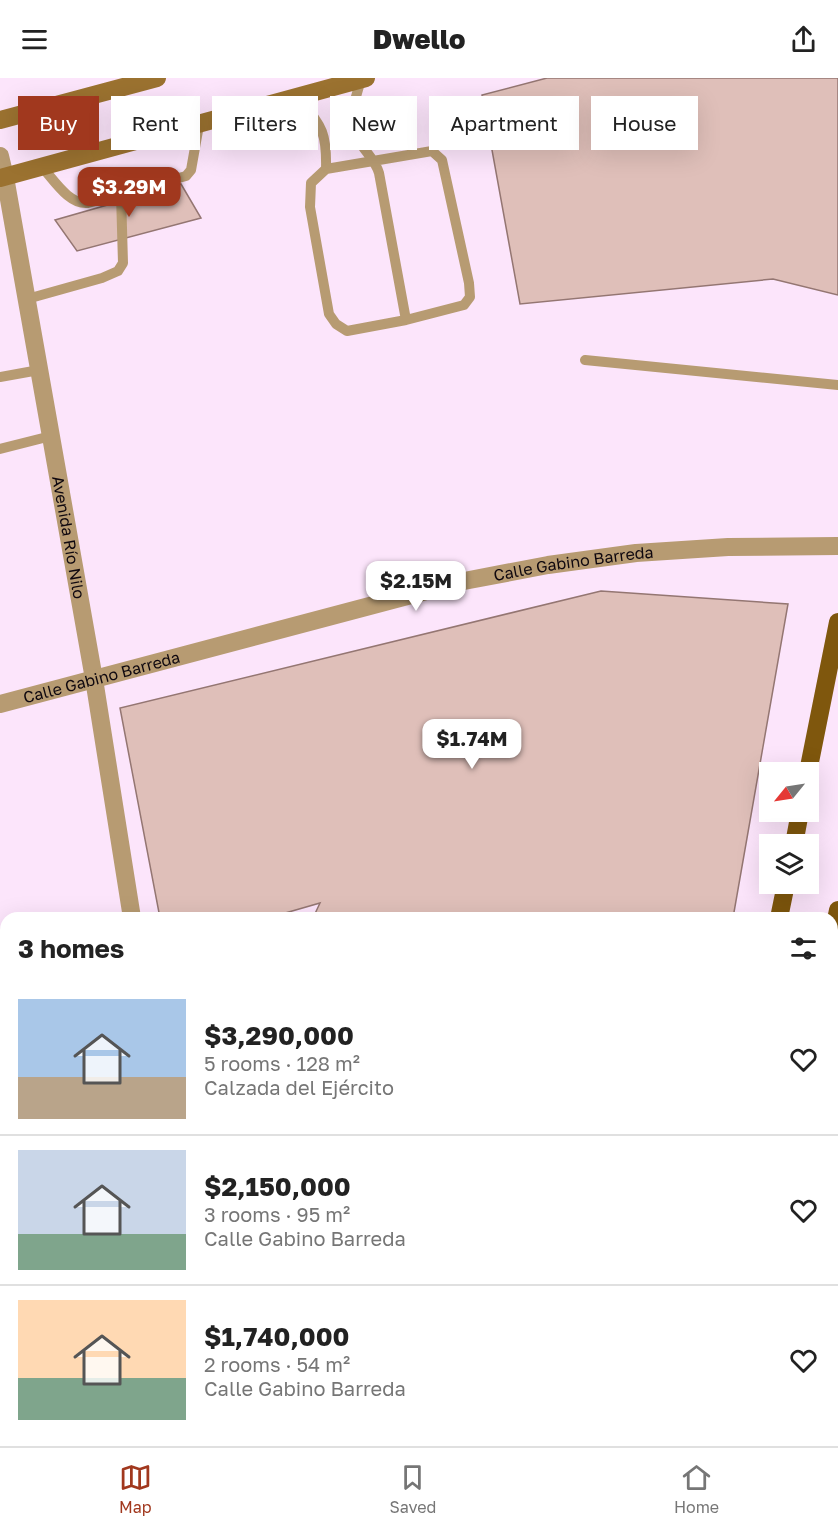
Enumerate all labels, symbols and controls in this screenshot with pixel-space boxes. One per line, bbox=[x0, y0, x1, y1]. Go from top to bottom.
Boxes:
icon: menu bbox=[18, 23, 51, 56]
text: Dwello bbox=[373, 23, 465, 55]
icon: share bbox=[787, 23, 820, 56]
chip: Buy bbox=[18, 96, 99, 150]
chip: Rent bbox=[111, 96, 200, 150]
chip: Filters bbox=[212, 96, 318, 150]
chip: New bbox=[330, 96, 417, 150]
chip: Apartment bbox=[429, 96, 579, 150]
chip: House bbox=[591, 96, 698, 150]
pin: $3.29M bbox=[80, 167, 178, 218]
text: $3.29M bbox=[92, 174, 166, 198]
street label: Avenida Río Nilo bbox=[48, 474, 90, 600]
street label: Calle Gabino Barreda bbox=[492, 542, 654, 585]
pin: $2.15M bbox=[367, 561, 465, 612]
text: $2.15M bbox=[380, 568, 452, 592]
street label: Calle Gabino Barreda bbox=[21, 647, 182, 707]
pin: $1.74M bbox=[423, 719, 521, 770]
text: $1.74M bbox=[436, 726, 508, 750]
north arrow bbox=[759, 762, 819, 822]
map controls bbox=[759, 762, 819, 894]
button: layers bbox=[759, 834, 819, 894]
icon: filters bbox=[787, 932, 820, 965]
text: 3 homes bbox=[18, 933, 124, 964]
text: $3,290,000 bbox=[204, 1020, 354, 1051]
icon: home bbox=[66, 1023, 138, 1095]
icon: heart bbox=[787, 1043, 820, 1076]
text: 5 rooms · 128 m² bbox=[204, 1051, 360, 1075]
text: Calzada del Ejército bbox=[204, 1075, 394, 1099]
text: $2,150,000 bbox=[204, 1171, 351, 1202]
icon: home bbox=[66, 1174, 138, 1246]
icon: heart bbox=[787, 1194, 820, 1227]
text: 3 rooms · 95 m² bbox=[204, 1202, 350, 1226]
text: Calle Gabino Barreda bbox=[204, 1226, 406, 1250]
text: $1,740,000 bbox=[204, 1321, 349, 1352]
icon: home bbox=[66, 1324, 138, 1396]
icon: heart bbox=[787, 1344, 820, 1377]
text: 2 rooms · 54 m² bbox=[204, 1352, 350, 1376]
text: Calle Gabino Barreda bbox=[204, 1376, 406, 1400]
tab: Map bbox=[119, 1461, 152, 1517]
tab: Saved bbox=[390, 1461, 436, 1517]
tab: Home bbox=[674, 1461, 719, 1517]

